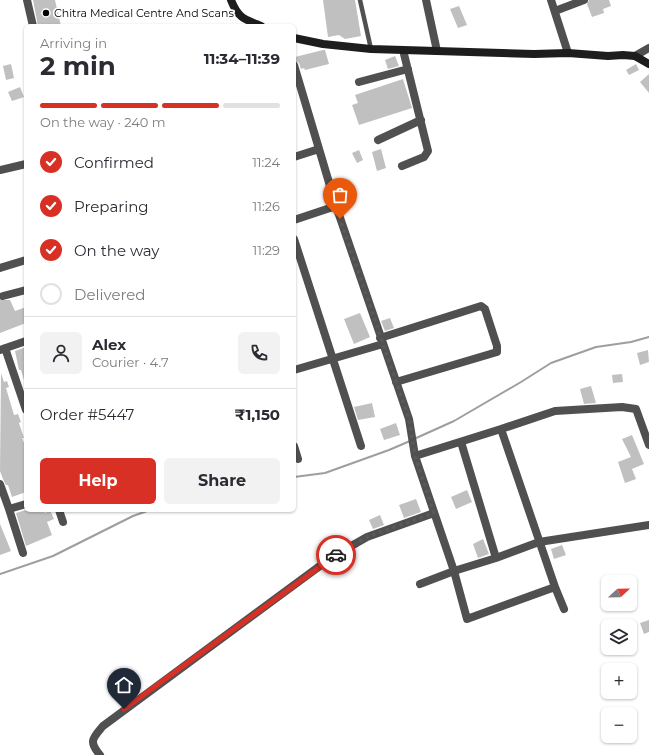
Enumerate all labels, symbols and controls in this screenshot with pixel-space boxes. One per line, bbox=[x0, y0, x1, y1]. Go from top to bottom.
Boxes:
place label: Chitra Medical Centre And Scans bbox=[54, 6, 234, 20]
marker: Chitra Medical Centre And Scans bbox=[41, 8, 51, 18]
text: Arriving in bbox=[40, 35, 107, 51]
text: 11:34–11:39 bbox=[204, 49, 280, 68]
text: 2 min bbox=[40, 50, 116, 82]
text: On the way · 240 m bbox=[40, 114, 166, 130]
icon: check bbox=[40, 151, 62, 173]
text: Confirmed bbox=[74, 153, 154, 172]
text: 11:24 bbox=[252, 154, 280, 170]
pin bbox=[323, 178, 357, 219]
icon: bag bbox=[329, 184, 351, 206]
icon: check bbox=[40, 195, 62, 217]
text: Preparing bbox=[74, 197, 149, 216]
text: 11:26 bbox=[253, 198, 280, 214]
icon: check bbox=[40, 239, 62, 261]
text: On the way bbox=[74, 241, 159, 260]
text: 11:29 bbox=[253, 242, 280, 258]
text: Delivered bbox=[74, 285, 146, 304]
button: person bbox=[40, 332, 82, 374]
button: phone bbox=[238, 332, 280, 374]
text: Alex bbox=[92, 335, 126, 354]
text: Courier · 4.7 bbox=[92, 354, 169, 370]
text: Order #5447 bbox=[40, 405, 134, 424]
text: ₹1,150 bbox=[234, 405, 280, 424]
button: Help bbox=[40, 458, 156, 504]
button: Share bbox=[164, 458, 280, 504]
courier bbox=[316, 535, 356, 575]
icon: car bbox=[325, 544, 347, 566]
north arrow bbox=[601, 575, 637, 611]
map controls bbox=[601, 575, 637, 743]
button: layers bbox=[601, 619, 637, 655]
button: + bbox=[601, 663, 637, 699]
pin bbox=[107, 668, 141, 709]
icon: home bbox=[113, 674, 135, 696]
button: − bbox=[601, 707, 637, 743]

